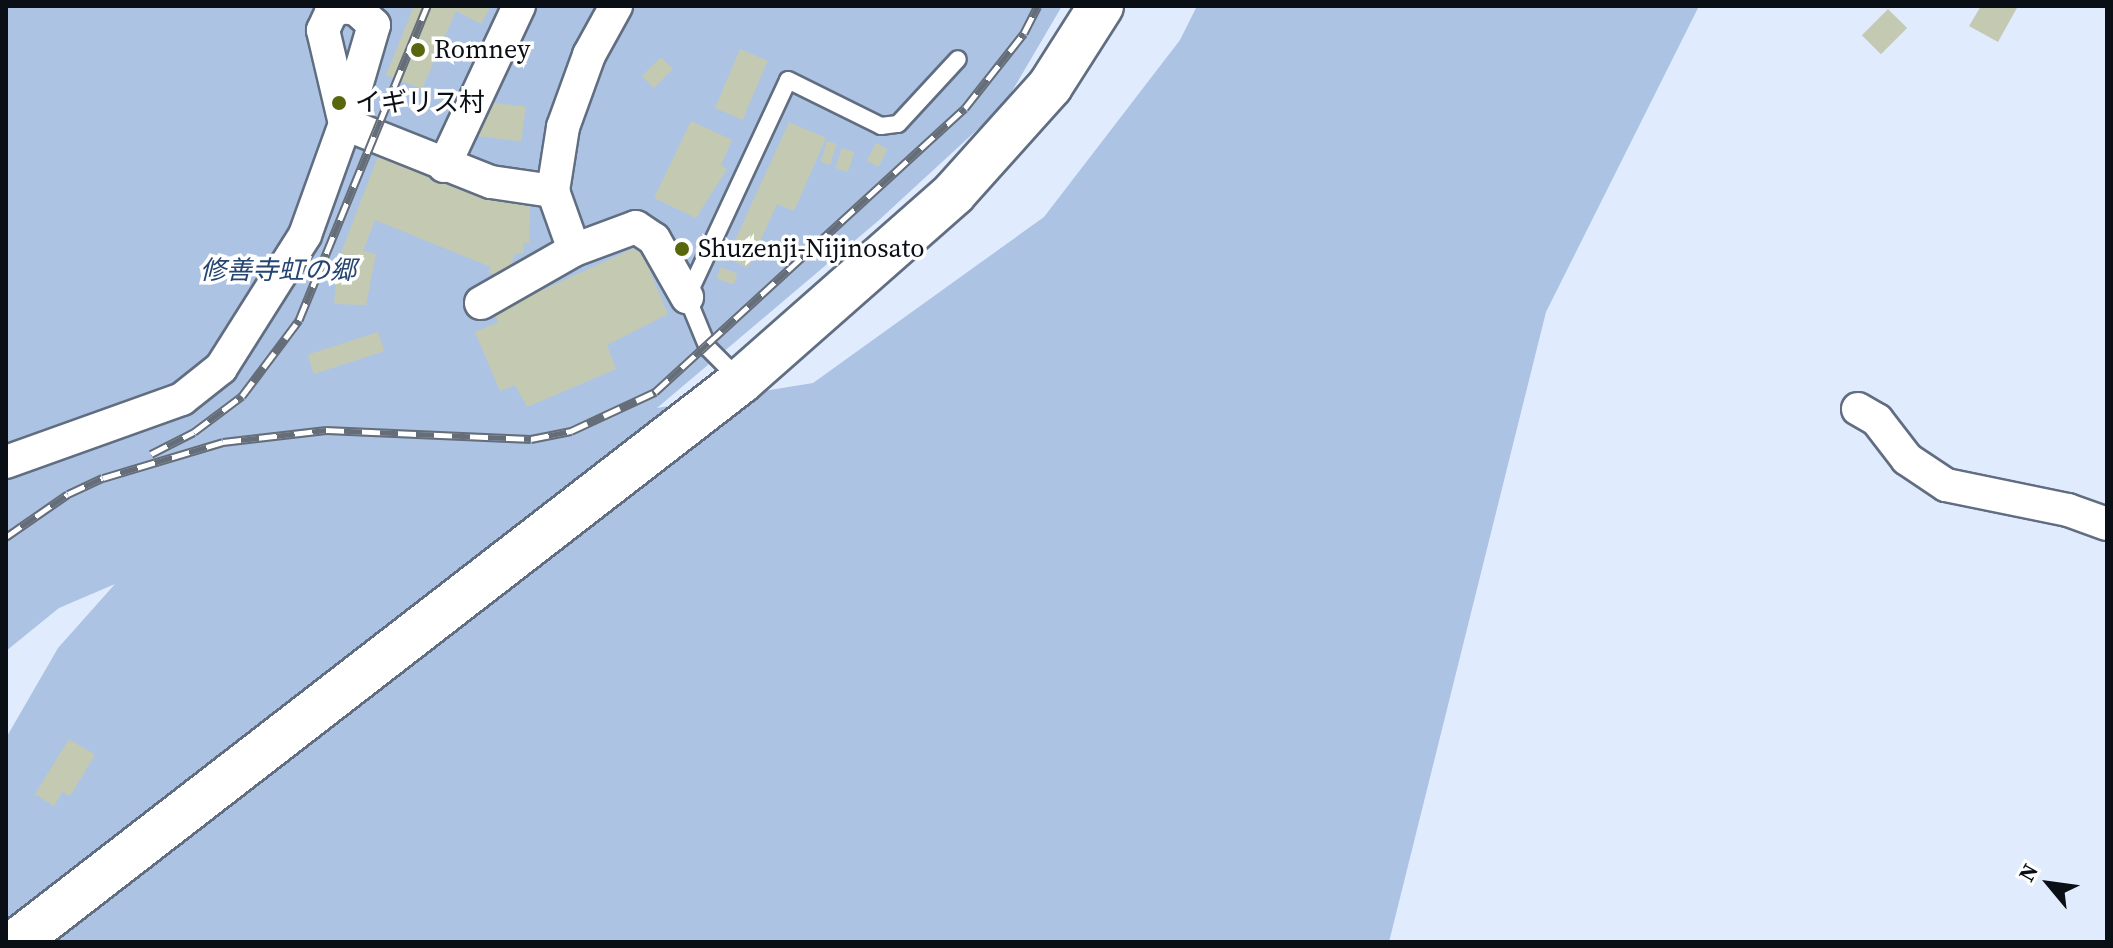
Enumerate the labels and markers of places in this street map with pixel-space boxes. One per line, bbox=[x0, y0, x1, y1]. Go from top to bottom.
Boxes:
place label: Romney bbox=[434, 34, 530, 66]
marker: Romney bbox=[409, 41, 427, 59]
place label: イギリス村 bbox=[355, 87, 485, 119]
marker: イギリス村 bbox=[330, 94, 348, 112]
place label: Shuzenji-Nijinosato bbox=[698, 233, 924, 265]
marker: Shuzenji-Nijinosato bbox=[673, 240, 691, 258]

